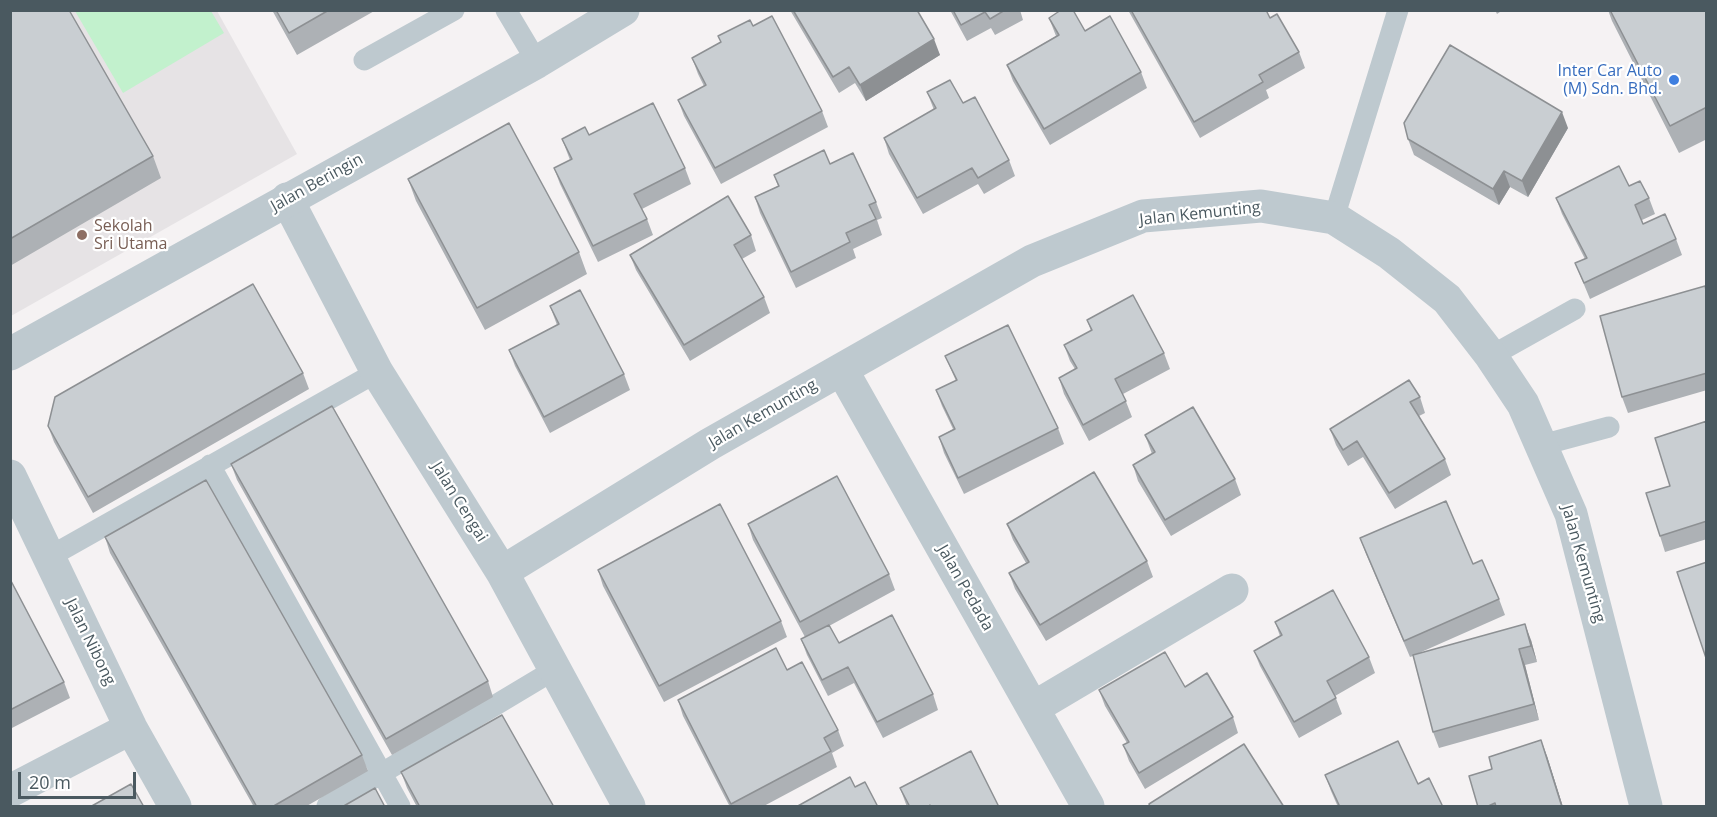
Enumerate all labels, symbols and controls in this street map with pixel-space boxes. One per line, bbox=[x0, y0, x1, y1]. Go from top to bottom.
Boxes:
place label: Inter Car Auto (M) Sdn. Bhd. bbox=[1557, 61, 1662, 99]
marker: Inter Car Auto (M) Sdn. Bhd. bbox=[1667, 73, 1681, 87]
street label: Jalan Beringin bbox=[268, 150, 366, 216]
street label: Jalan Kemunting bbox=[1139, 198, 1261, 230]
place label: Sekolah Sri Utama bbox=[94, 216, 167, 254]
marker: Sekolah Sri Utama bbox=[75, 228, 89, 242]
street label: Jalan Kemunting bbox=[706, 375, 820, 453]
street label: Jalan Cengai bbox=[427, 459, 491, 545]
street label: Jalan Kemunting bbox=[1557, 503, 1609, 625]
street label: Jalan Pedada bbox=[933, 542, 997, 634]
street label: Jalan Nibong bbox=[61, 596, 119, 688]
scale bar bbox=[21, 760, 140, 798]
text: 20 m bbox=[29, 770, 71, 794]

